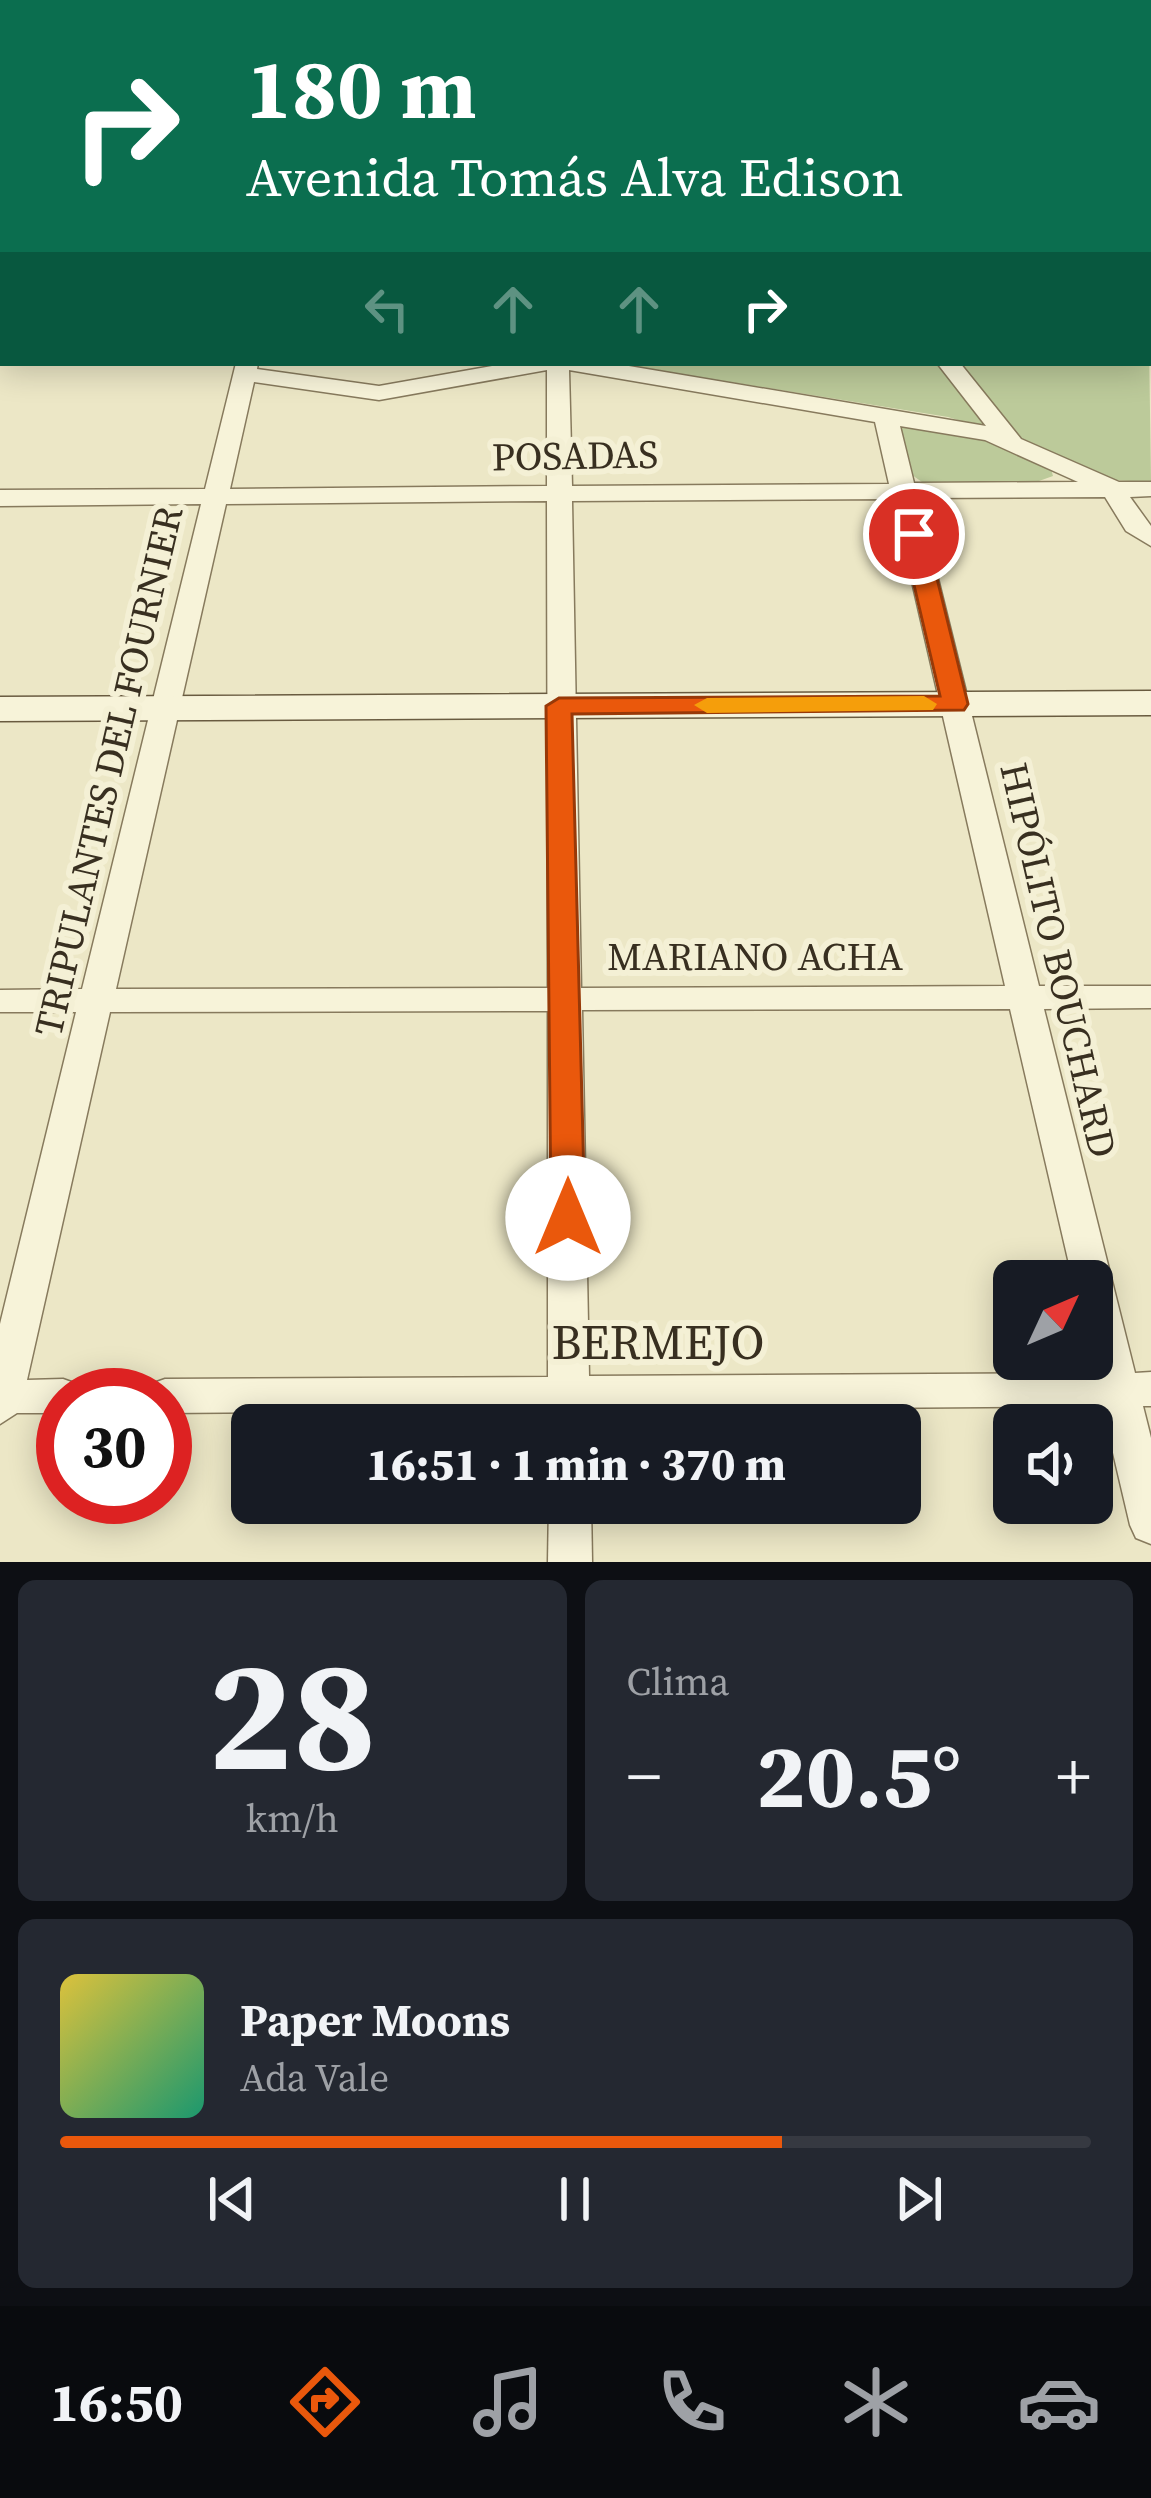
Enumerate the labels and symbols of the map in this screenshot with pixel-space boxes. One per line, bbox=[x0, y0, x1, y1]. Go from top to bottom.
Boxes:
street label: POSADAS bbox=[491, 428, 659, 483]
pin bbox=[863, 483, 965, 585]
street label: TRIPULANTES DEL FOURNIER bbox=[22, 501, 195, 1041]
street label: HIPÓLITO BOUCHARD bbox=[987, 757, 1130, 1163]
street label: MARIANO ACHA bbox=[607, 930, 903, 983]
position arrow bbox=[505, 1155, 631, 1281]
north arrow bbox=[993, 1260, 1113, 1380]
street label: BERMEJO bbox=[552, 1309, 764, 1375]
speed limit sign: 30 bbox=[36, 1368, 192, 1524]

